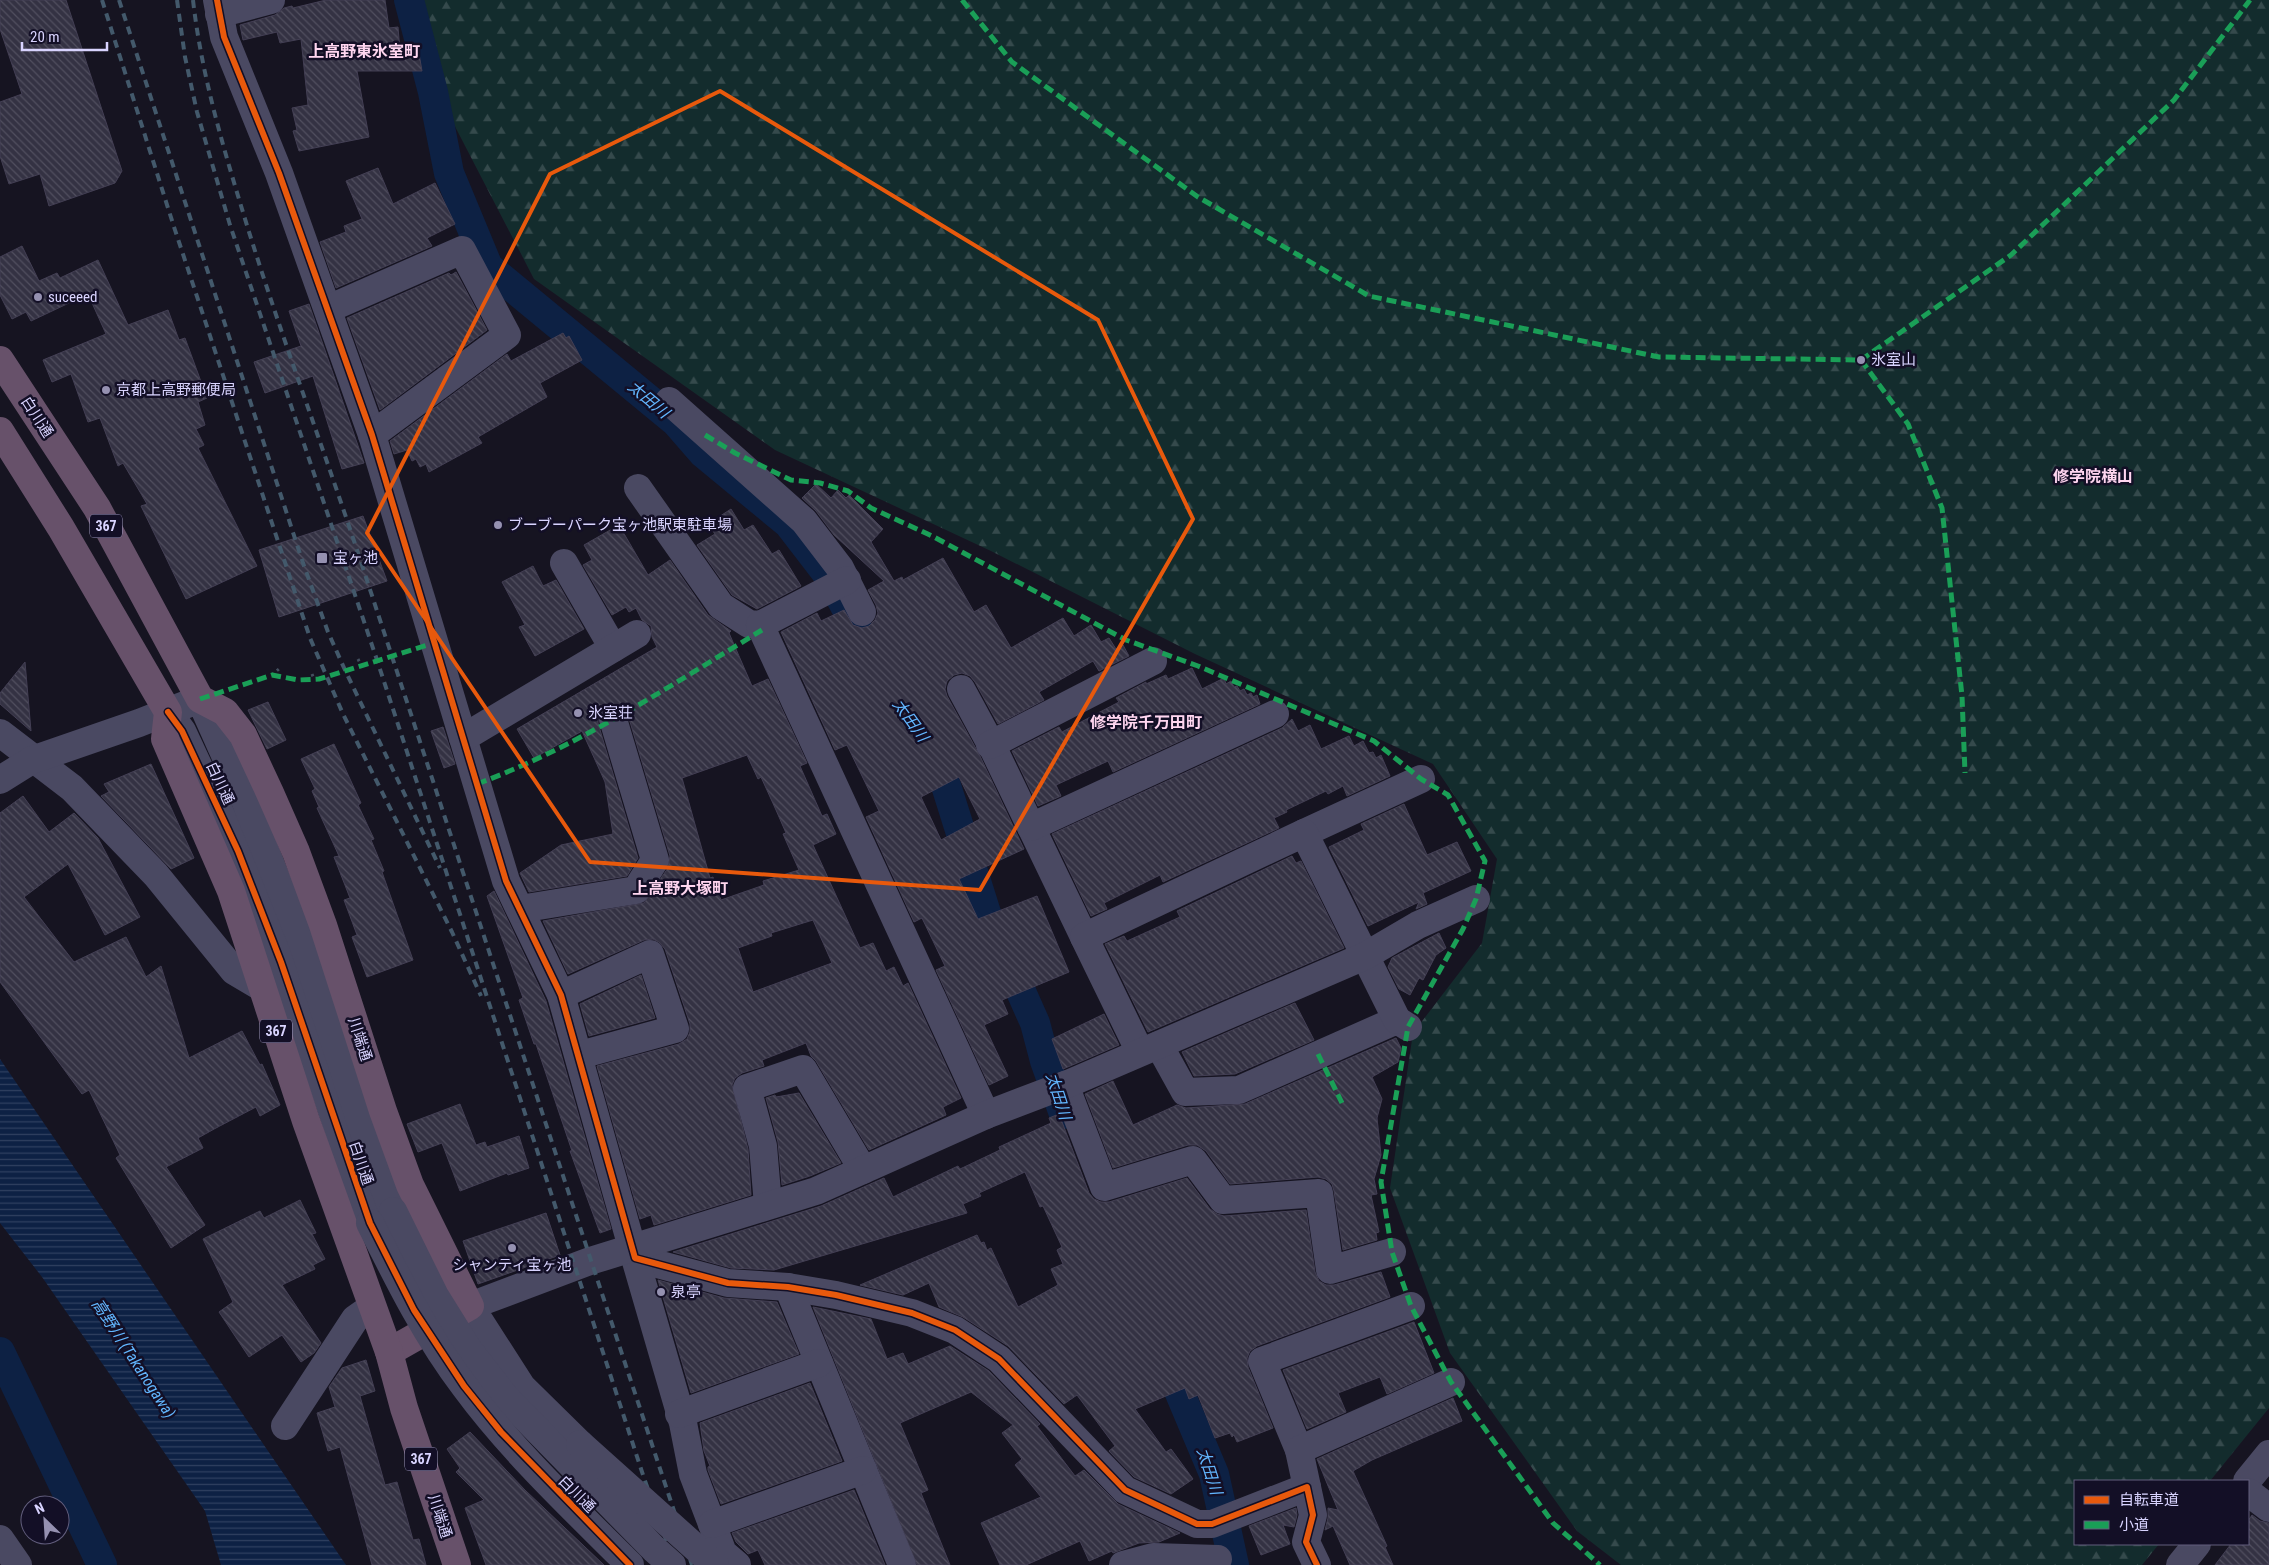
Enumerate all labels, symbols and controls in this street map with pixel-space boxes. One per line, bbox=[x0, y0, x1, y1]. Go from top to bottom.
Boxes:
scale bar bbox=[22, 20, 108, 52]
text: 20 m bbox=[30, 28, 60, 46]
district label: 上高野東氷室町 bbox=[308, 42, 420, 61]
place label: suceeed bbox=[48, 288, 98, 306]
marker: suceeed bbox=[32, 291, 44, 303]
place label: 氷室山 bbox=[1871, 351, 1916, 369]
marker: 氷室山 bbox=[1855, 354, 1867, 366]
water label: 太田川 bbox=[624, 377, 675, 423]
place label: 京都上高野郵便局 bbox=[116, 381, 236, 399]
marker: 京都上高野郵便局 bbox=[100, 384, 112, 396]
street label: 白川通 bbox=[17, 393, 57, 441]
district label: 修学院横山 bbox=[2053, 467, 2133, 486]
road number: 367 bbox=[90, 514, 122, 538]
place label: ブーブーパーク宝ヶ池駅東駐車場 bbox=[508, 516, 732, 534]
marker: ブーブーパーク宝ヶ池駅東駐車場 bbox=[492, 519, 504, 531]
place label: 宝ヶ池 bbox=[333, 549, 378, 567]
marker: 宝ヶ池 bbox=[315, 551, 329, 565]
water label: 太田川 bbox=[889, 695, 934, 747]
place label: 氷室荘 bbox=[588, 704, 633, 722]
marker: 氷室荘 bbox=[572, 707, 584, 719]
district label: 修学院千万田町 bbox=[1090, 713, 1202, 732]
street label: 白川通 bbox=[202, 759, 238, 807]
district label: 上高野大塚町 bbox=[632, 879, 728, 898]
street label: 川端通 bbox=[344, 1015, 376, 1063]
road number: 367 bbox=[260, 1019, 292, 1042]
water label: 太田川 bbox=[1042, 1070, 1076, 1124]
street label: 白川通 bbox=[345, 1139, 377, 1187]
marker: シャンティ宝ヶ池 bbox=[506, 1242, 518, 1254]
place label: シャンティ宝ヶ池 bbox=[452, 1256, 572, 1274]
place label: 泉亭 bbox=[671, 1283, 701, 1301]
marker: 泉亭 bbox=[655, 1286, 667, 1298]
water label: 高野川 (Takanogawa) bbox=[88, 1295, 179, 1422]
water label: 太田川 bbox=[1193, 1445, 1227, 1499]
road number: 367 bbox=[405, 1448, 437, 1470]
street label: 白川通 bbox=[555, 1472, 599, 1516]
legend bbox=[2074, 1480, 2249, 1545]
text: 自転車道 bbox=[2119, 1491, 2179, 1509]
street label: 川端通 bbox=[424, 1492, 456, 1540]
north arrow bbox=[20, 1495, 70, 1545]
text: N bbox=[32, 1499, 47, 1517]
text: 小道 bbox=[2119, 1516, 2149, 1534]

